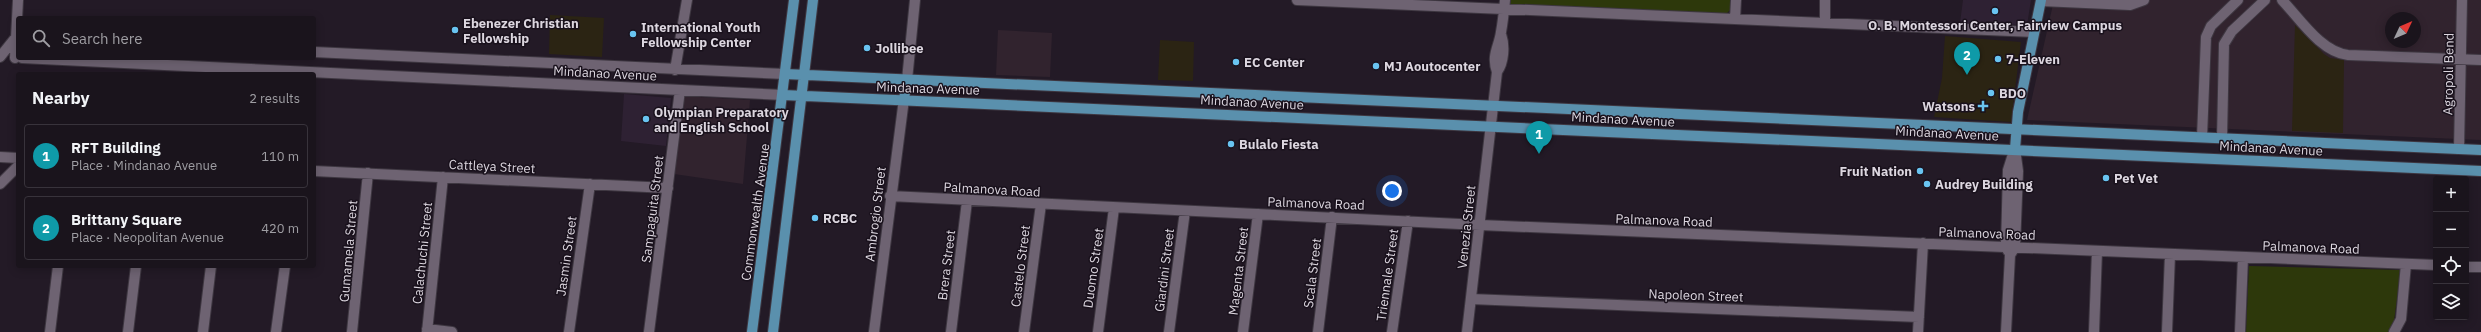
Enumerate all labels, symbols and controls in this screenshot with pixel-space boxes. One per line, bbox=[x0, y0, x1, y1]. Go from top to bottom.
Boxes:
marker: O. B. Montessori Center, Fairview Campus bbox=[1990, 6, 2000, 16]
north arrow bbox=[2385, 12, 2421, 48]
place label: Ebenezer Christian Fellowship bbox=[463, 15, 579, 47]
search box bbox=[16, 16, 316, 60]
place label: O. B. Montessori Center, Fairview Campus bbox=[1868, 17, 2122, 34]
place label: International Youth Fellowship Center bbox=[641, 19, 761, 51]
marker: Ebenezer Christian Fellowship bbox=[450, 25, 460, 35]
icon: search bbox=[30, 27, 52, 49]
text: Search here bbox=[62, 29, 142, 48]
marker: International Youth Fellowship Center bbox=[628, 29, 638, 39]
street label: Agropoli Bend bbox=[2439, 33, 2458, 115]
place label: Jollibee bbox=[875, 40, 924, 57]
pin: 2 bbox=[1954, 42, 1980, 75]
marker: Jollibee bbox=[862, 43, 872, 53]
place label: 7-Eleven bbox=[2006, 51, 2060, 68]
place label: EC Center bbox=[1244, 54, 1304, 71]
marker: 7-Eleven bbox=[1993, 54, 2003, 64]
marker: EC Center bbox=[1231, 57, 1241, 67]
place label: MJ Aoutocenter bbox=[1384, 58, 1480, 75]
marker: MJ Aoutocenter bbox=[1371, 61, 1381, 71]
street label: Mindanao Avenue bbox=[553, 62, 657, 85]
street label: Mindanao Avenue bbox=[876, 78, 980, 99]
place label: BDO bbox=[1999, 85, 2026, 102]
text: Nearby bbox=[32, 87, 90, 109]
marker: BDO bbox=[1986, 88, 1996, 98]
text: 2 results bbox=[249, 90, 300, 107]
street label: Mindanao Avenue bbox=[1200, 91, 1304, 114]
place label: Watsons bbox=[1922, 98, 1975, 115]
marker: Watsons bbox=[1978, 101, 1988, 111]
place label: Olympian Preparatory and English School bbox=[654, 104, 789, 136]
street label: Mindanao Avenue bbox=[1571, 108, 1675, 131]
marker: Olympian Preparatory and English School bbox=[641, 114, 651, 124]
pin: 1 bbox=[1526, 121, 1552, 154]
street label: Mindanao Avenue bbox=[1895, 122, 1999, 145]
place label: Bulalo Fiesta bbox=[1239, 136, 1319, 153]
street label: Mindanao Avenue bbox=[2219, 137, 2323, 160]
text: RFT Building bbox=[71, 138, 161, 157]
marker: Bulalo Fiesta bbox=[1226, 139, 1236, 149]
street label: Commonwealth Avenue bbox=[737, 142, 774, 282]
text: 1 bbox=[42, 148, 50, 165]
text: 110 m bbox=[261, 148, 299, 165]
street label: Sampaguita Street bbox=[637, 154, 668, 264]
street label: Cattleya Street bbox=[448, 156, 536, 177]
text: Place · Mindanao Avenue bbox=[71, 157, 217, 174]
place label: Fruit Nation bbox=[1840, 163, 1912, 180]
street label: Ambrogio Street bbox=[861, 166, 890, 262]
marker: Fruit Nation bbox=[1915, 166, 1925, 176]
place label: Pet Vet bbox=[2114, 170, 2158, 187]
marker: Pet Vet bbox=[2101, 173, 2111, 183]
place label: Audrey Building bbox=[1935, 176, 2033, 193]
map controls bbox=[2433, 176, 2469, 320]
button: + bbox=[2433, 176, 2469, 212]
street label: Palmanova Road bbox=[943, 178, 1041, 201]
marker: Audrey Building bbox=[1922, 179, 1932, 189]
your location bbox=[1382, 181, 1402, 201]
street label: Venezia Street bbox=[1454, 184, 1479, 270]
street label: Palmanova Road bbox=[1267, 193, 1365, 214]
street label: Gumamela Street bbox=[336, 199, 361, 303]
street label: Calachuchi Street bbox=[409, 201, 436, 305]
text: Brittany Square bbox=[71, 210, 182, 229]
place label: RCBC bbox=[823, 210, 858, 227]
street label: Palmanova Road bbox=[1615, 210, 1713, 231]
button: − bbox=[2433, 212, 2469, 248]
marker: RCBC bbox=[810, 213, 820, 223]
street label: Jasmin Street bbox=[552, 215, 581, 297]
text: 2 bbox=[42, 220, 50, 237]
text: 420 m bbox=[261, 220, 299, 237]
street label: Palmanova Road bbox=[1938, 223, 2036, 244]
street label: Castelo Street bbox=[1007, 224, 1034, 308]
street label: Magenta Street bbox=[1225, 226, 1252, 316]
street label: Duomo Street bbox=[1079, 227, 1108, 309]
street label: Giardini Street bbox=[1151, 227, 1178, 313]
street label: Triennale Street bbox=[1373, 228, 1402, 322]
text: Place · Neopolitan Avenue bbox=[71, 229, 224, 246]
street label: Brera Street bbox=[934, 229, 959, 301]
street label: Scala Street bbox=[1300, 237, 1325, 309]
street label: Palmanova Road bbox=[2262, 237, 2360, 258]
button: locate bbox=[2433, 248, 2469, 284]
button: layers bbox=[2433, 284, 2469, 320]
street label: Napoleon Street bbox=[1648, 285, 1744, 306]

